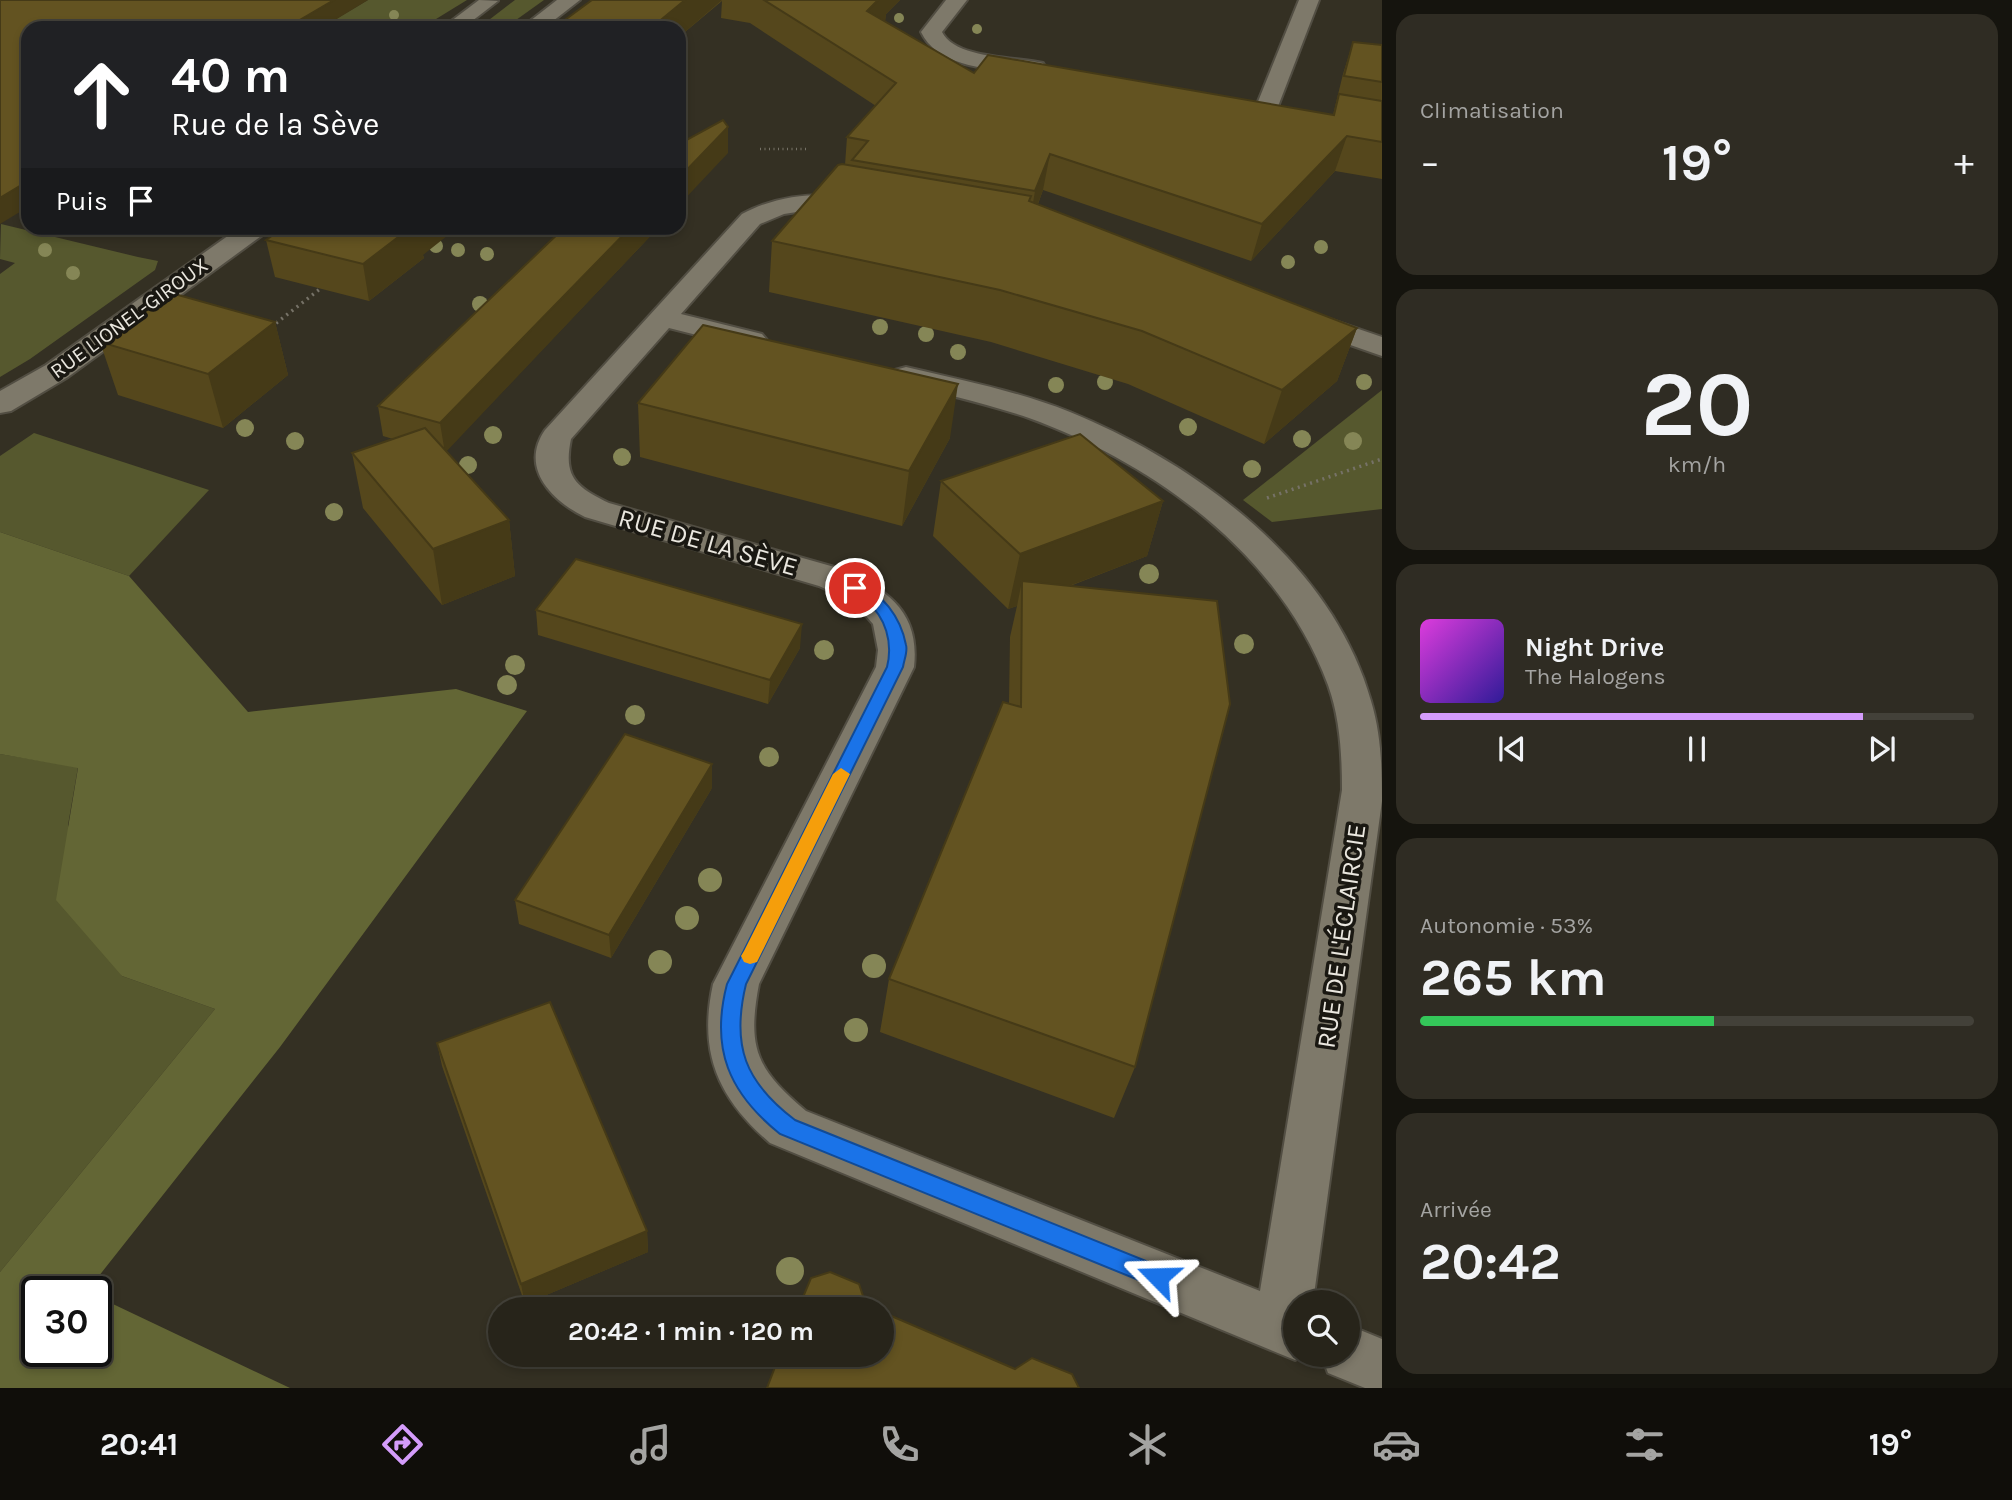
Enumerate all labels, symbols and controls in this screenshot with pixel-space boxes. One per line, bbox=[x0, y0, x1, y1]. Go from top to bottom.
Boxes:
text: 40 m bbox=[171, 47, 290, 104]
icon: ahead bbox=[56, 49, 147, 140]
text: Climatisation bbox=[1420, 97, 1564, 124]
text: Rue de la Sève bbox=[171, 106, 379, 143]
text: 19° bbox=[1662, 132, 1732, 193]
text: − bbox=[1420, 140, 1440, 185]
text: + bbox=[1954, 140, 1974, 185]
icon: arrive bbox=[122, 182, 160, 220]
text: Puis bbox=[56, 186, 108, 217]
street label: RUE LIONEL-GIROUX bbox=[46, 253, 212, 383]
text: 20 bbox=[1641, 352, 1753, 458]
text: km/h bbox=[1668, 451, 1726, 478]
street label: RUE DE LA SÈVE bbox=[615, 501, 801, 583]
pin bbox=[825, 558, 885, 618]
icon: arrive bbox=[836, 569, 874, 607]
text: Night Drive bbox=[1525, 632, 1664, 663]
text: The Halogens bbox=[1525, 663, 1665, 690]
icon: previous bbox=[1493, 730, 1531, 768]
icon: pause bbox=[1678, 730, 1716, 768]
icon: next bbox=[1863, 730, 1901, 768]
street label: RUE DE L'ÉCLAIRCIE bbox=[1309, 822, 1373, 1050]
text: Autonomie · 53% bbox=[1420, 912, 1593, 939]
text: 265 km bbox=[1420, 947, 1607, 1008]
text: Arrivée bbox=[1420, 1196, 1492, 1223]
text: 20:42 bbox=[1420, 1231, 1561, 1292]
position arrow bbox=[1121, 1240, 1195, 1314]
speed limit sign: 30 bbox=[21, 1276, 112, 1367]
map controls bbox=[1283, 1290, 1360, 1367]
button: search bbox=[1283, 1290, 1360, 1367]
text: 20:42 · 1 min · 120 m bbox=[568, 1316, 814, 1347]
icon: directions bbox=[378, 1420, 427, 1469]
icon: music bbox=[626, 1420, 675, 1469]
icon: phone bbox=[875, 1420, 924, 1469]
icon: climate bbox=[1123, 1420, 1172, 1469]
icon: car bbox=[1372, 1420, 1421, 1469]
icon: filters bbox=[1620, 1420, 1669, 1469]
text: 20:41 bbox=[100, 1426, 178, 1463]
text: 19° bbox=[1869, 1426, 1912, 1463]

